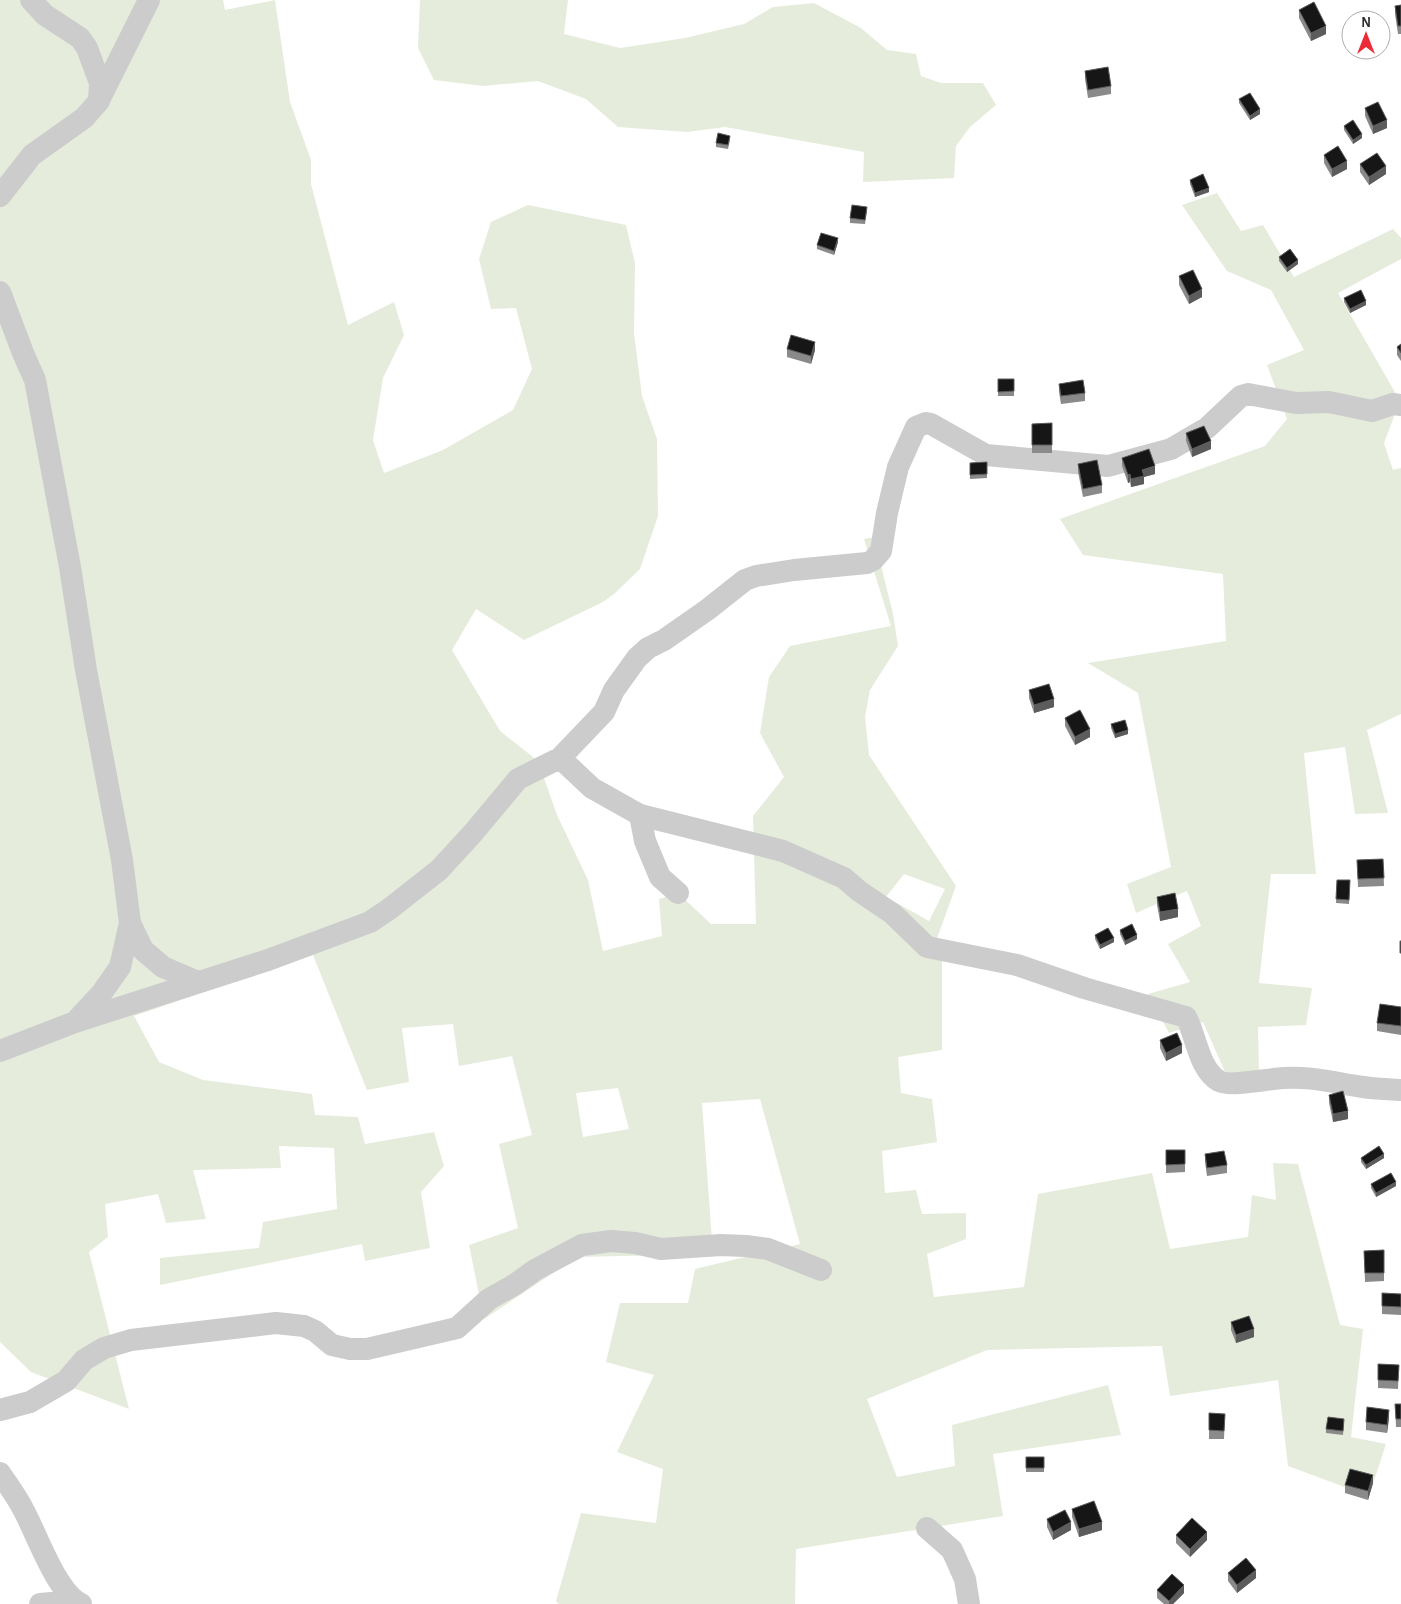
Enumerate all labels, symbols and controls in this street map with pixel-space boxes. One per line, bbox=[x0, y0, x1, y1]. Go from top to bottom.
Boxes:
north arrow bbox=[1341, 10, 1391, 60]
text: N bbox=[1361, 16, 1371, 30]

